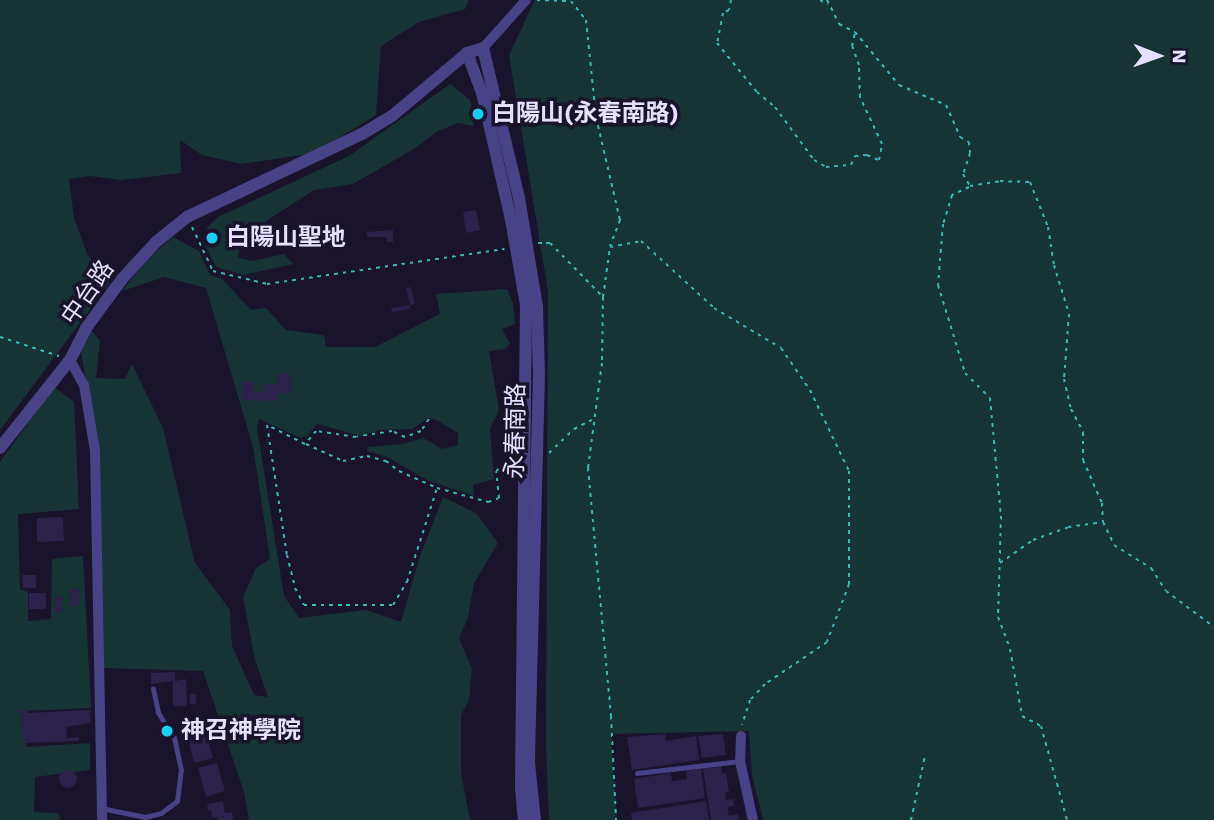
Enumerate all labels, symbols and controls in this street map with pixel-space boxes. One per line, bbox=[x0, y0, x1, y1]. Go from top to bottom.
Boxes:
north arrow bbox=[1123, 21, 1193, 91]
text: N bbox=[1168, 49, 1191, 64]
place label: 白陽山(永春南路) bbox=[492, 100, 679, 128]
marker: 白陽山(永春南路) bbox=[470, 106, 486, 122]
place label: 白陽山聖地 bbox=[226, 224, 346, 252]
marker: 白陽山聖地 bbox=[204, 230, 220, 246]
street label: 中台路 bbox=[56, 255, 120, 331]
street label: 永春南路 bbox=[501, 383, 531, 479]
place label: 神召神學院 bbox=[181, 717, 301, 745]
marker: 神召神學院 bbox=[159, 723, 175, 739]

